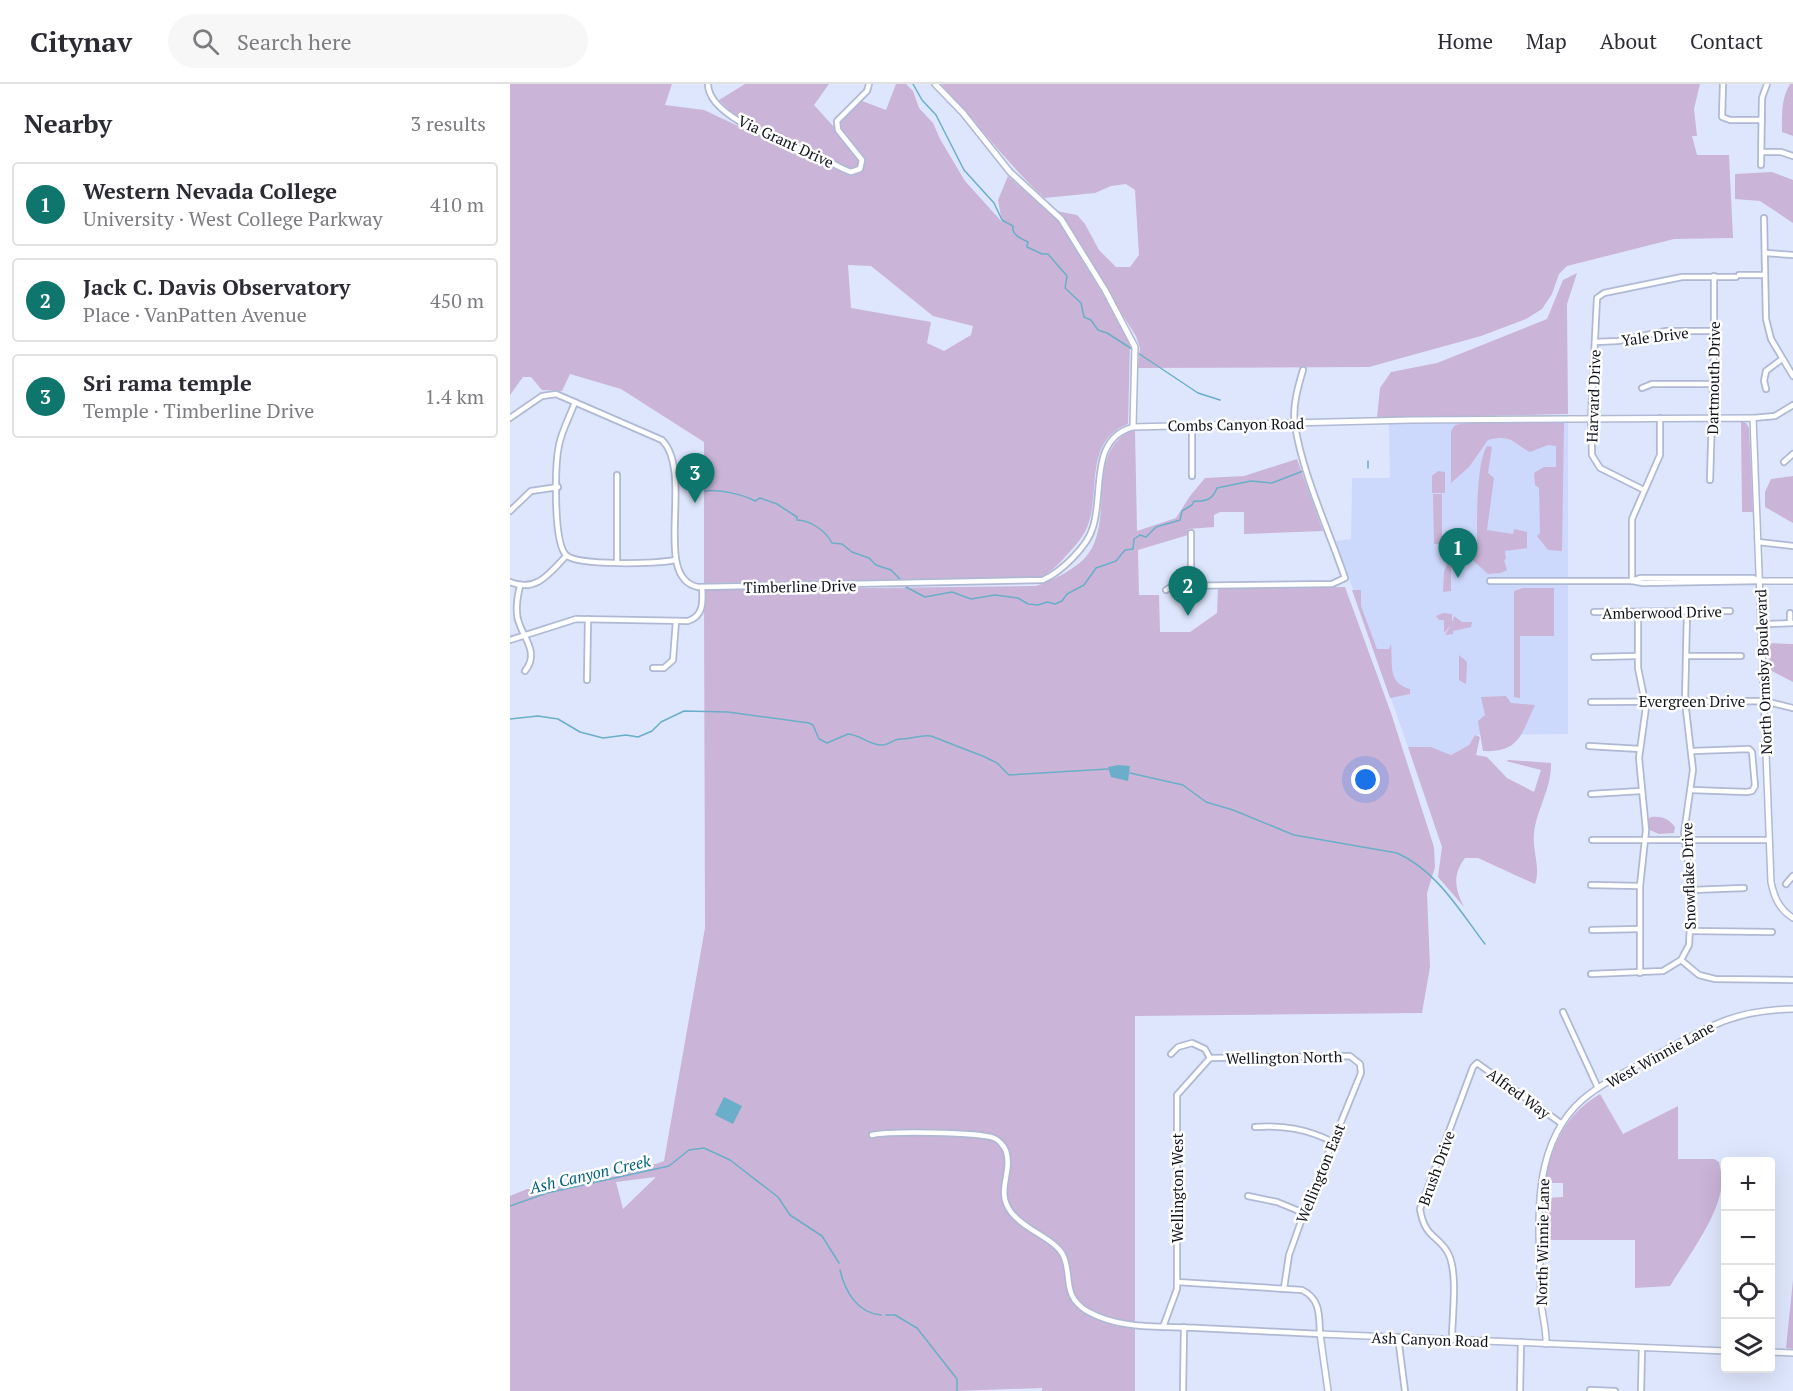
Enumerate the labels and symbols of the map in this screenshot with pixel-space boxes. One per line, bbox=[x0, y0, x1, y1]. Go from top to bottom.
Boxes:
street label: Via Grant Drive bbox=[735, 110, 837, 172]
street label: Dartmouth Drive bbox=[1702, 321, 1724, 435]
street label: Yale Drive bbox=[1620, 322, 1690, 350]
street label: Harvard Drive bbox=[1581, 349, 1605, 443]
street label: Combs Canyon Road bbox=[1168, 413, 1304, 435]
pin: 3 bbox=[676, 454, 714, 503]
pin: 1 bbox=[1438, 528, 1478, 578]
pin: 2 bbox=[1168, 566, 1208, 616]
street label: Timberline Drive bbox=[743, 575, 857, 597]
street label: North Ormsby Boulevard bbox=[1750, 589, 1776, 755]
street label: Amberwood Drive bbox=[1602, 601, 1722, 623]
street label: Evergreen Drive bbox=[1639, 691, 1745, 711]
your location bbox=[1351, 765, 1380, 794]
street label: Snowflake Drive bbox=[1676, 822, 1700, 930]
street label: West Winnie Lane bbox=[1602, 1016, 1718, 1092]
street label: Wellington North bbox=[1225, 1046, 1343, 1068]
street label: Alfred Way bbox=[1483, 1063, 1555, 1123]
street label: Wellington East bbox=[1291, 1120, 1349, 1226]
street label: Brush Drive bbox=[1413, 1128, 1459, 1208]
street label: Wellington West bbox=[1167, 1133, 1187, 1243]
water label: Ash Canyon Creek bbox=[526, 1149, 653, 1199]
street label: North Winnie Lane bbox=[1531, 1178, 1553, 1306]
street label: Ash Canyon Road bbox=[1371, 1327, 1489, 1351]

